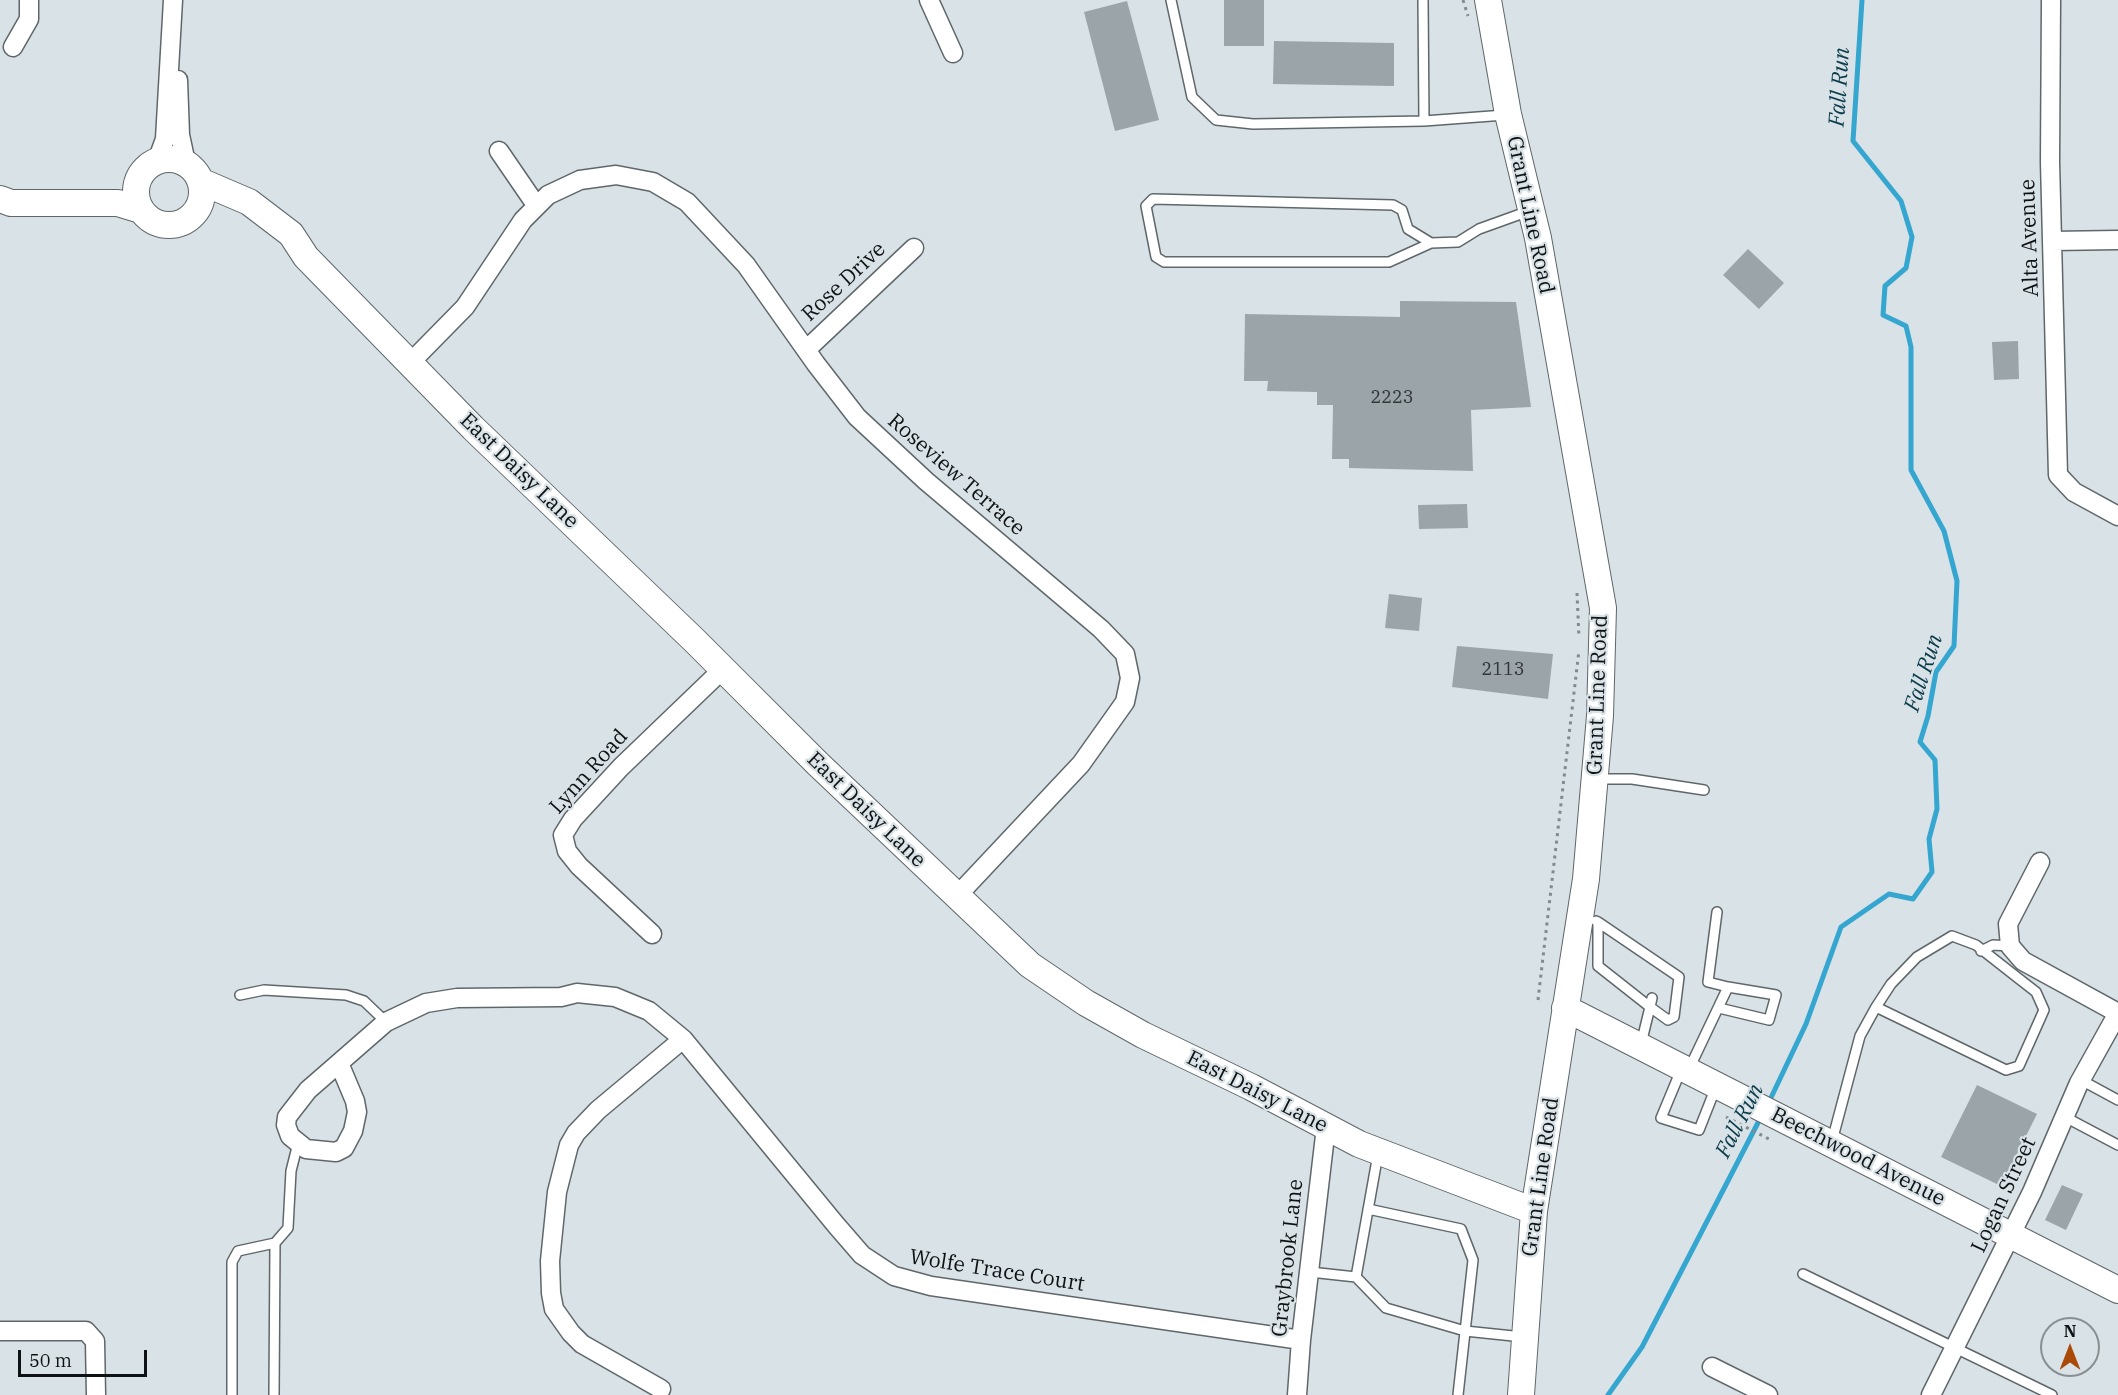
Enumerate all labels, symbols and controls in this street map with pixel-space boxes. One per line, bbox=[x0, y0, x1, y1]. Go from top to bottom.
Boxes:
water label: Fall Run bbox=[1824, 46, 1856, 128]
street label: Grant Line Road bbox=[1501, 134, 1559, 296]
street label: Alta Avenue bbox=[2015, 179, 2045, 297]
street label: Rose Drive bbox=[797, 237, 891, 327]
house number: 2223 bbox=[1370, 387, 1414, 409]
street label: East Daisy Lane bbox=[454, 408, 584, 534]
street label: Roseview Terrace bbox=[882, 409, 1030, 541]
street label: Grant Line Road bbox=[1583, 614, 1613, 776]
water label: Fall Run bbox=[1899, 631, 1949, 715]
house number: 2113 bbox=[1481, 659, 1525, 681]
street label: Lynn Road bbox=[545, 725, 633, 819]
street label: East Daisy Lane bbox=[801, 747, 931, 873]
street label: East Daisy Lane bbox=[1182, 1046, 1332, 1138]
water label: Fall Run bbox=[1710, 1080, 1770, 1162]
street label: Grant Line Road bbox=[1517, 1096, 1565, 1258]
street label: Beechwood Avenue bbox=[1767, 1102, 1949, 1212]
street label: Logan Street bbox=[1966, 1133, 2042, 1257]
street label: Graybrook Lane bbox=[1267, 1178, 1309, 1338]
street label: Wolfe Trace Court bbox=[908, 1245, 1086, 1297]
north arrow bbox=[2040, 1317, 2100, 1377]
text: N bbox=[2064, 1321, 2076, 1341]
scale bar bbox=[21, 1338, 150, 1376]
text: 50 m bbox=[29, 1349, 72, 1372]

